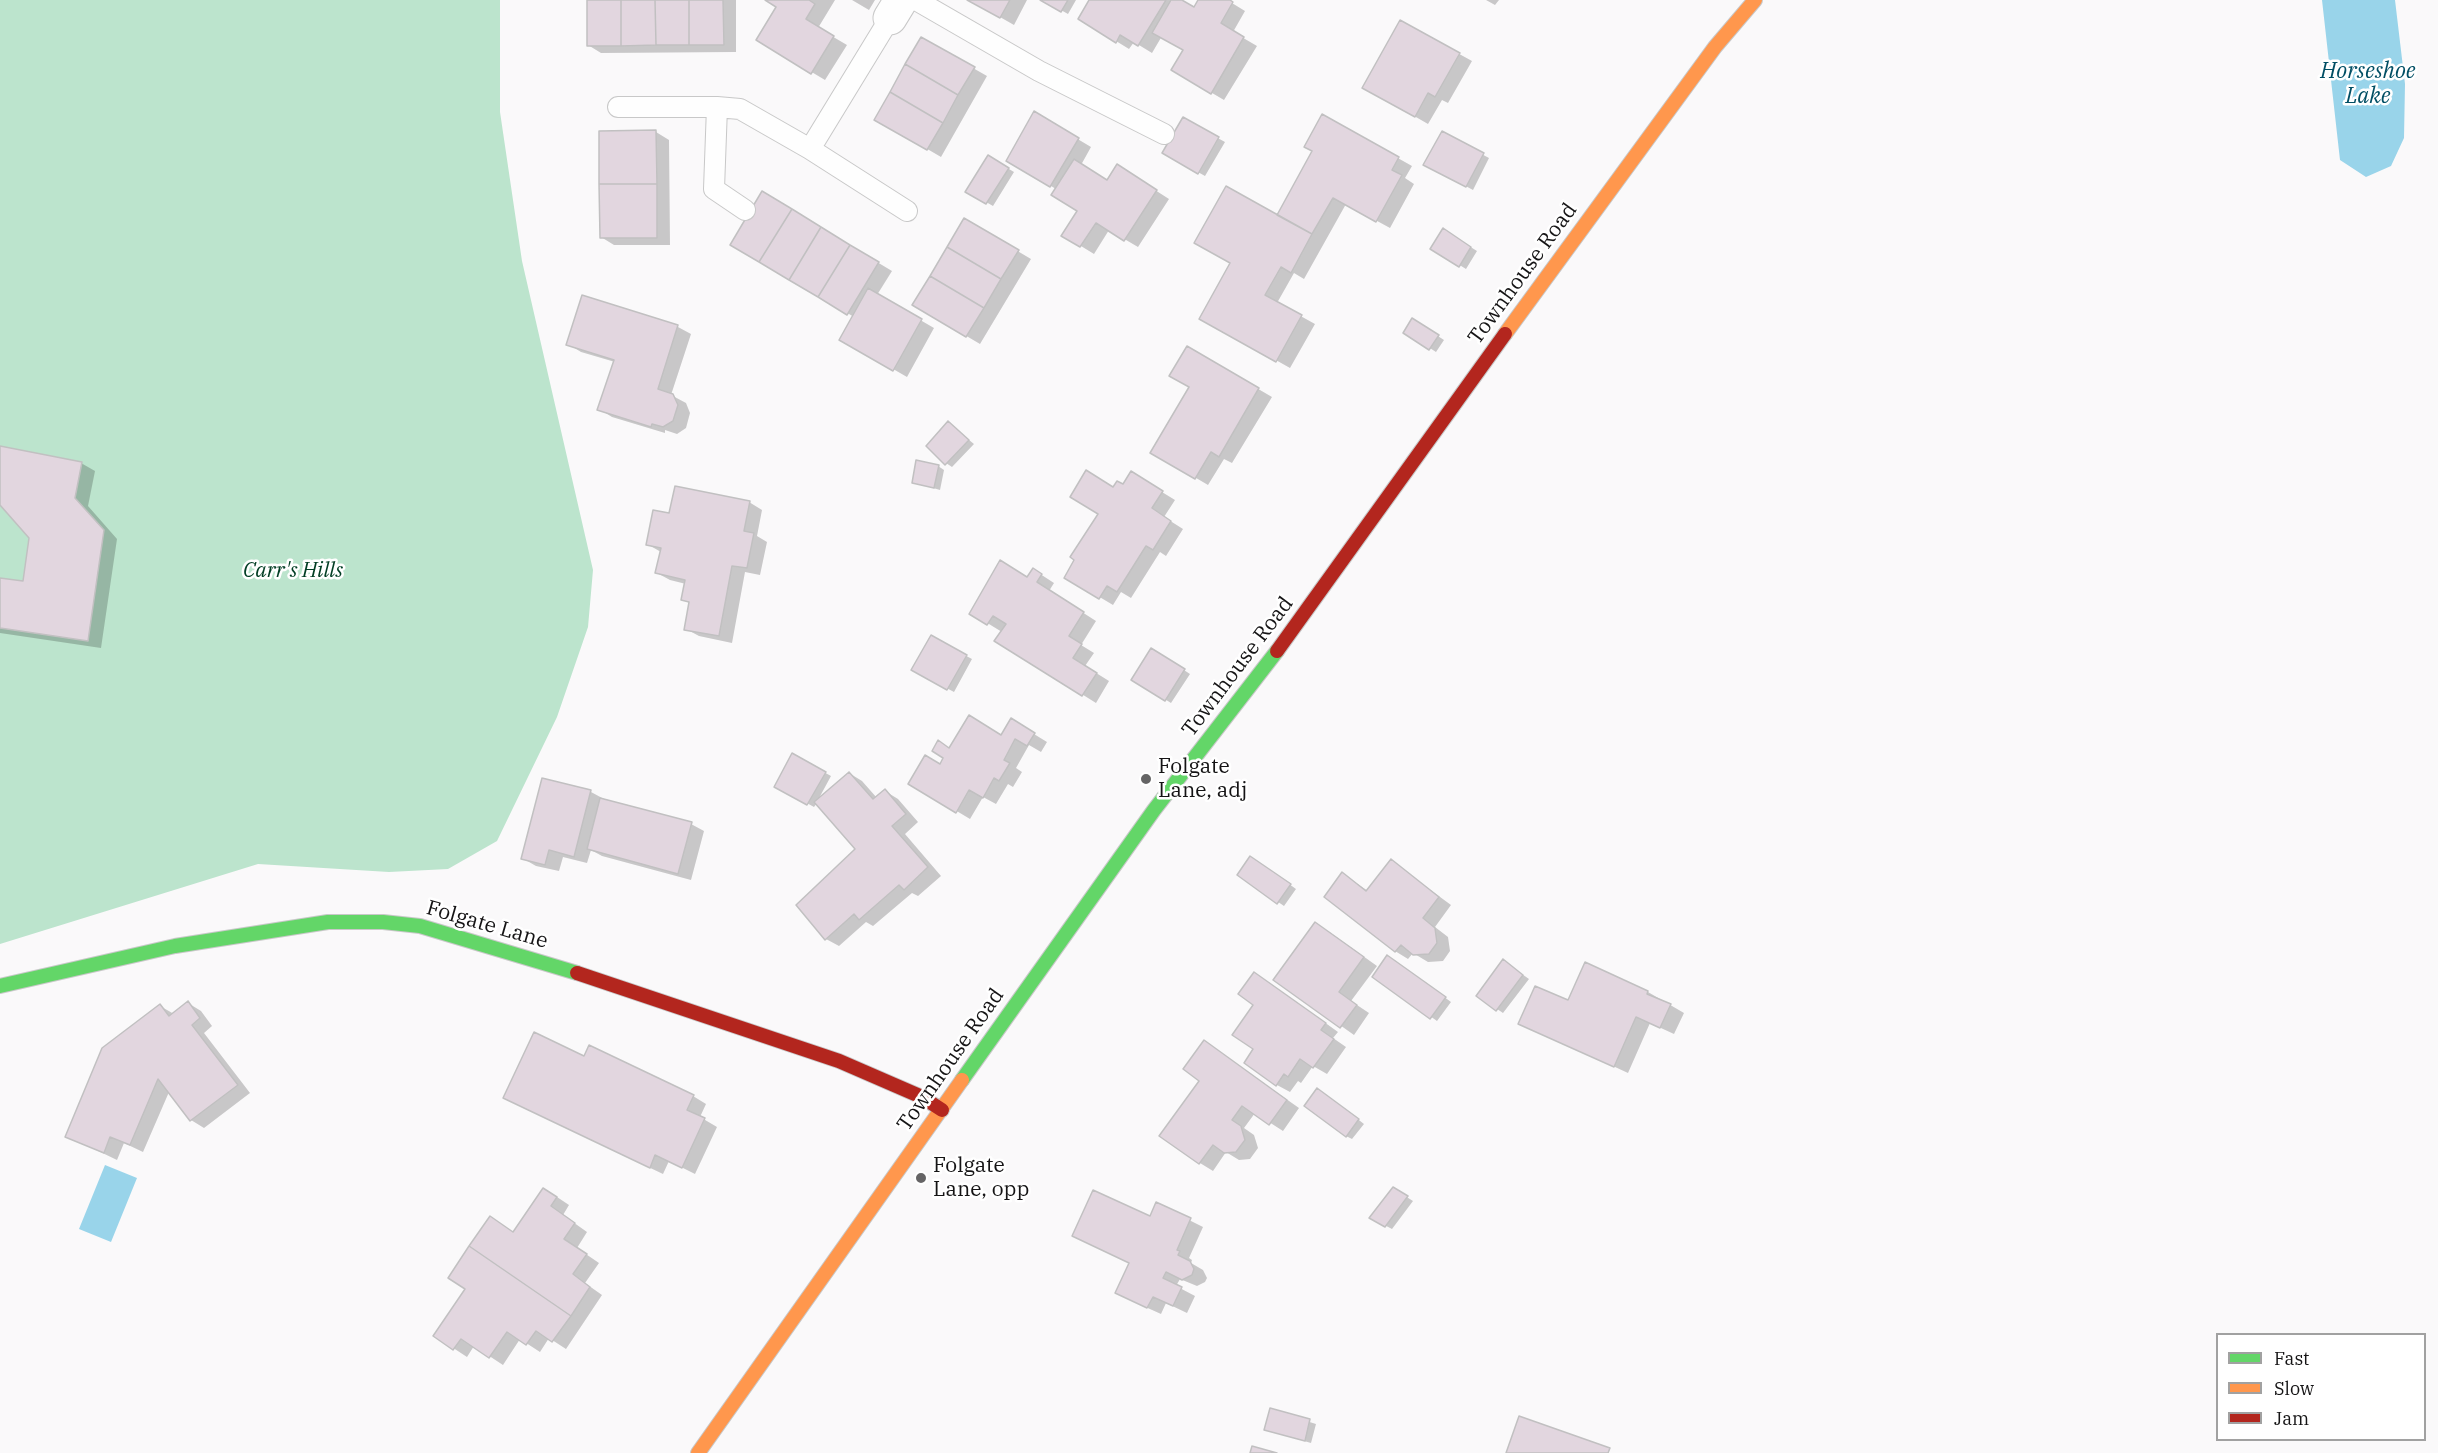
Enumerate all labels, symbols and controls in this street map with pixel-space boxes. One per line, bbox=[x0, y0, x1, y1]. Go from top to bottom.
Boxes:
water label: Horseshoe Lake bbox=[2320, 59, 2416, 110]
street label: Townhouse Road bbox=[1463, 198, 1583, 350]
park label: Carr's Hills bbox=[243, 558, 343, 584]
street label: Townhouse Road bbox=[1177, 592, 1299, 742]
place label: Folgate Lane, adj bbox=[1158, 754, 1247, 804]
marker: Folgate Lane, adj bbox=[1139, 772, 1153, 786]
street label: Folgate Lane bbox=[423, 896, 551, 954]
street label: Townhouse Road bbox=[892, 984, 1010, 1136]
place label: Folgate Lane, opp bbox=[933, 1153, 1029, 1203]
marker: Folgate Lane, opp bbox=[914, 1171, 928, 1185]
legend bbox=[2216, 1333, 2426, 1441]
text: Fast bbox=[2274, 1347, 2309, 1370]
text: Slow bbox=[2274, 1377, 2314, 1400]
text: Jam bbox=[2274, 1407, 2309, 1430]

